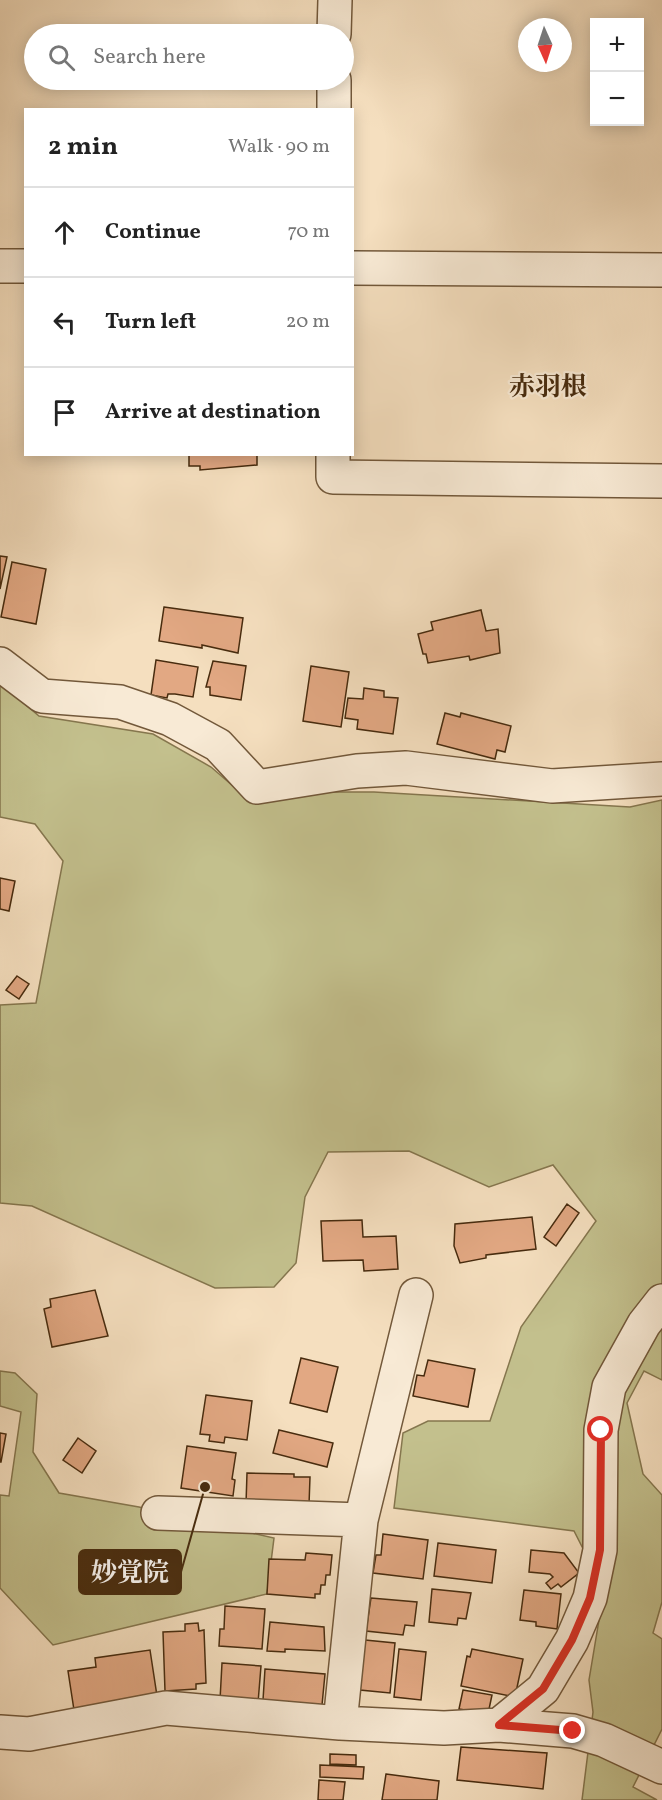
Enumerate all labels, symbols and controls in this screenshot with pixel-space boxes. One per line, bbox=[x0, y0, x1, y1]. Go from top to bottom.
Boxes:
north arrow bbox=[518, 18, 572, 72]
map controls bbox=[590, 18, 644, 126]
button: + bbox=[590, 18, 644, 72]
search box bbox=[24, 24, 354, 90]
icon: search bbox=[45, 41, 78, 74]
text: Search here bbox=[93, 42, 206, 73]
button: − bbox=[590, 72, 644, 126]
text: 2 min bbox=[48, 129, 118, 165]
text: Walk · 90 m bbox=[228, 133, 330, 161]
icon: ahead bbox=[48, 216, 81, 249]
text: Continue bbox=[105, 217, 201, 248]
text: 70 m bbox=[287, 218, 330, 246]
icon: left bbox=[48, 306, 81, 339]
text: Turn left bbox=[105, 307, 196, 338]
text: 20 m bbox=[286, 308, 330, 336]
district label: 赤羽根 bbox=[509, 370, 587, 406]
icon: arrive bbox=[48, 396, 81, 429]
text: Arrive at destination bbox=[105, 397, 321, 428]
route start bbox=[587, 1416, 613, 1442]
callout: 妙覚院 bbox=[79, 1550, 181, 1594]
text: 妙覚院 bbox=[91, 1556, 169, 1592]
route end bbox=[559, 1717, 585, 1743]

